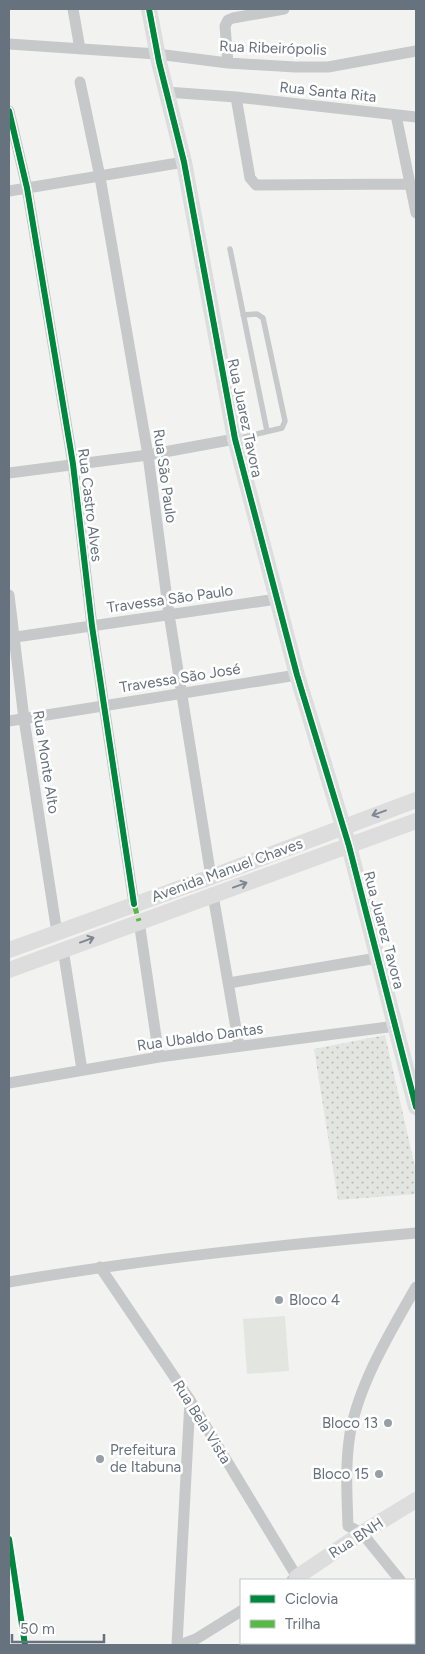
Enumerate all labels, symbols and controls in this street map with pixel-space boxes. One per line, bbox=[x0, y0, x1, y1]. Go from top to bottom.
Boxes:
street label: Rua Ribeirópolis bbox=[219, 37, 327, 59]
street label: Rua Santa Rita bbox=[279, 78, 377, 106]
street label: Rua Juarez Tavora bbox=[224, 357, 266, 479]
street label: Rua São Paulo bbox=[149, 428, 181, 525]
street label: Rua Castro Alves bbox=[74, 447, 106, 563]
street label: Travessa São Paulo bbox=[106, 581, 234, 617]
street label: Travessa São José bbox=[118, 660, 242, 696]
street label: Rua Monte Alto bbox=[29, 709, 63, 815]
one-way arrow bbox=[372, 809, 388, 818]
street label: Avenida Manuel Chaves bbox=[149, 834, 305, 906]
street label: Rua Juarez Tavora bbox=[360, 869, 408, 991]
one-way arrow bbox=[232, 880, 247, 889]
one-way arrow bbox=[79, 935, 94, 944]
street label: Rua Ubaldo Dantas bbox=[136, 1019, 264, 1055]
place label: Bloco 4 bbox=[289, 1291, 340, 1309]
marker: Bloco 4 bbox=[273, 1294, 285, 1306]
street label: Rua Bela Vista bbox=[169, 1377, 235, 1467]
place label: Bloco 13 bbox=[322, 1414, 378, 1432]
marker: Bloco 13 bbox=[382, 1417, 394, 1429]
place label: Prefeitura de Itabuna bbox=[110, 1441, 181, 1476]
marker: Prefeitura de Itabuna bbox=[94, 1453, 106, 1465]
place label: Bloco 15 bbox=[312, 1465, 369, 1483]
marker: Bloco 15 bbox=[373, 1468, 385, 1480]
street label: Rua BNH bbox=[325, 1514, 387, 1562]
legend bbox=[240, 1579, 415, 1644]
text: Ciclovia bbox=[285, 1590, 338, 1608]
scale bar bbox=[12, 1612, 105, 1644]
text: Trilha bbox=[285, 1615, 320, 1633]
text: 50 m bbox=[20, 1620, 55, 1638]

